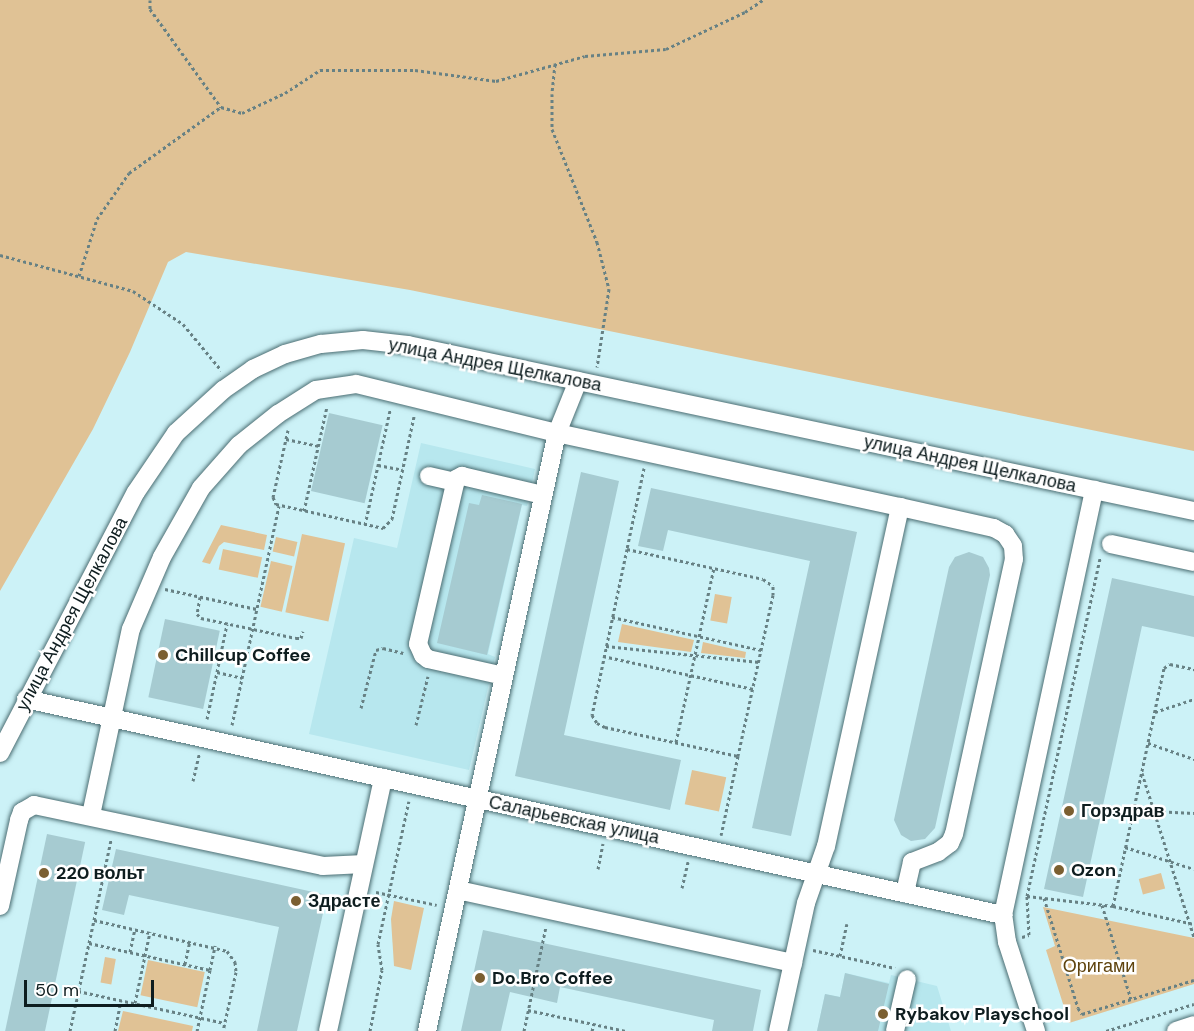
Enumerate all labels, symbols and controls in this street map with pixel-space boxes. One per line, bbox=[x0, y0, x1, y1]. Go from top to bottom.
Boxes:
street label: улица Андрея Щелкалова bbox=[387, 334, 603, 396]
street label: улица Андрея Щелкалова bbox=[862, 431, 1078, 497]
street label: улица Андрея Щелкалова bbox=[12, 513, 132, 715]
place label: Chillcup Coffee bbox=[175, 644, 311, 666]
marker: Chillcup Coffee bbox=[156, 648, 170, 662]
street label: Саларьевская улица bbox=[487, 791, 661, 849]
place label: Горздрав bbox=[1081, 800, 1165, 822]
marker: Горздрав bbox=[1062, 804, 1076, 818]
place label: Ozon bbox=[1071, 859, 1116, 881]
place label: 220 вольт bbox=[56, 862, 145, 884]
marker: Ozon bbox=[1052, 863, 1066, 877]
marker: 220 вольт bbox=[37, 866, 51, 880]
place label: Здрасте bbox=[308, 890, 381, 912]
marker: Здрасте bbox=[289, 894, 303, 908]
park label: Оригами bbox=[1063, 955, 1135, 977]
place label: Do.Bro Coffee bbox=[492, 967, 613, 989]
scale bar bbox=[27, 968, 158, 1006]
marker: Do.Bro Coffee bbox=[473, 971, 487, 985]
text: 50 m bbox=[35, 978, 79, 1002]
place label: Rybakov Playschool bbox=[895, 1003, 1069, 1025]
marker: Rybakov Playschool bbox=[876, 1007, 890, 1021]

